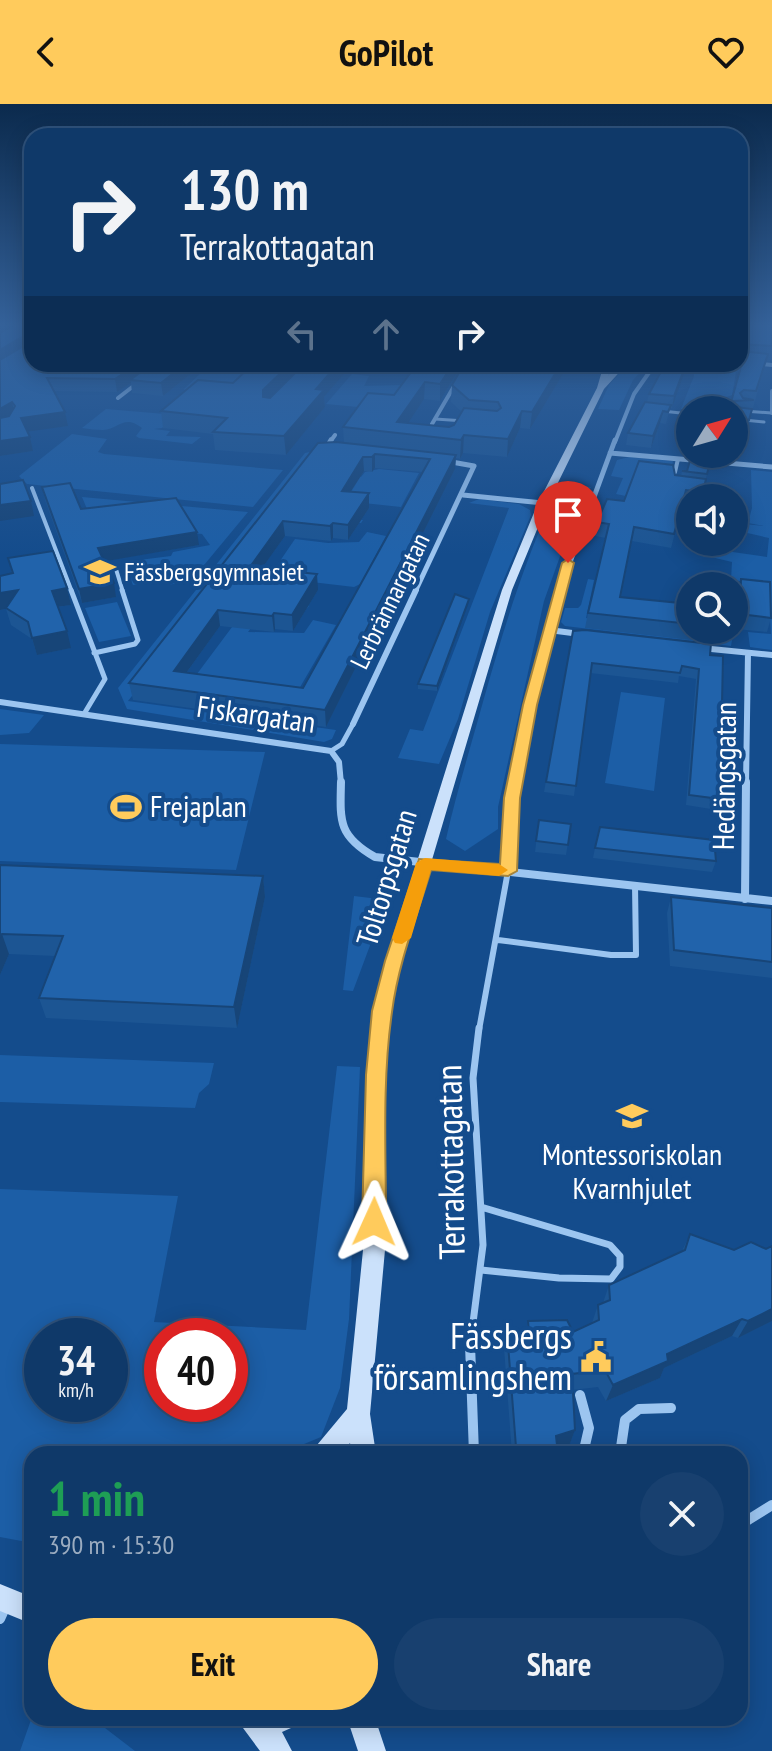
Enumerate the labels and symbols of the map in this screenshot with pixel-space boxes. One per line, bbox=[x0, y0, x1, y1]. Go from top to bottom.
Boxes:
north arrow bbox=[676, 396, 748, 468]
pin bbox=[534, 481, 602, 563]
street label: Lerbrännargatan bbox=[342, 527, 437, 674]
school or university icon: Fässbergsgymnasiet bbox=[83, 555, 117, 589]
place label: Fässbergsgymnasiet bbox=[124, 555, 304, 588]
street label: Fiskargatan bbox=[194, 686, 318, 741]
street label: Hedängsgatan bbox=[703, 702, 744, 850]
place label: Frejaplan bbox=[150, 786, 247, 825]
sports icon: Frejaplan bbox=[109, 790, 143, 824]
street label: Toltorpsgatan bbox=[346, 804, 425, 951]
street label: Terrakottagatan bbox=[424, 1064, 475, 1260]
school or university icon: Montessoriskolan Kvarnhjulet bbox=[615, 1099, 649, 1133]
place label: Montessoriskolan Kvarnhjulet bbox=[542, 1134, 722, 1207]
position arrow bbox=[332, 1180, 416, 1264]
place label: Fässbergs församlingshem bbox=[374, 1312, 572, 1400]
speed limit sign: 40 bbox=[144, 1318, 248, 1422]
public building icon: Fässbergs församlingshem bbox=[579, 1340, 613, 1374]

